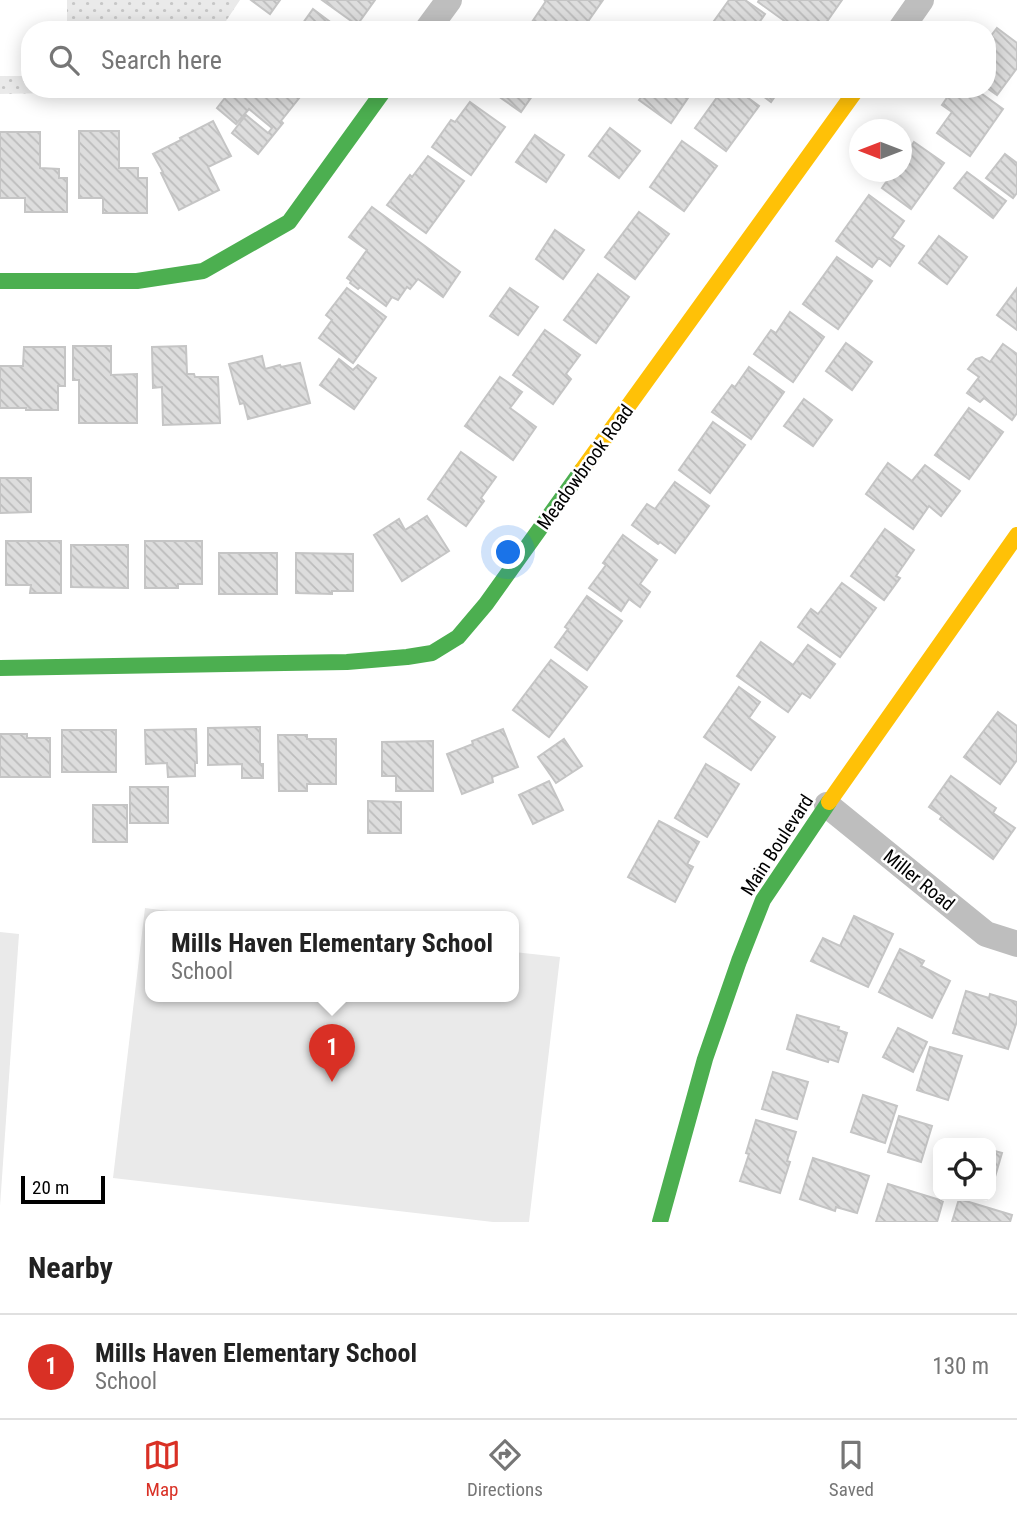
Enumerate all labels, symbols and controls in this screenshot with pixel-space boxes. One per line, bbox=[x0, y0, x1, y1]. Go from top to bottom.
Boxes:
search box bbox=[21, 21, 996, 98]
icon: search bbox=[45, 41, 83, 79]
text: Search here bbox=[101, 45, 222, 75]
north arrow bbox=[849, 119, 912, 182]
street label: Meadowbrook Road bbox=[532, 400, 638, 534]
your location bbox=[491, 535, 525, 569]
street label: Main Boulevard bbox=[736, 790, 818, 900]
street label: Miller Road bbox=[879, 844, 959, 916]
popup bbox=[145, 911, 519, 1002]
text: Mills Haven Elementary School bbox=[171, 928, 493, 958]
text: School bbox=[171, 958, 233, 985]
pin: 1 bbox=[309, 1024, 355, 1082]
map controls bbox=[933, 1138, 996, 1201]
button: locate bbox=[933, 1138, 996, 1201]
scale bar bbox=[21, 1173, 105, 1205]
text: 20 m bbox=[32, 1176, 69, 1199]
text: Nearby bbox=[28, 1250, 113, 1285]
text: Mills Haven Elementary School bbox=[95, 1338, 417, 1368]
text: 1 bbox=[45, 1353, 57, 1380]
text: 130 m bbox=[932, 1353, 989, 1380]
text: School bbox=[95, 1368, 157, 1395]
tab: Map bbox=[143, 1436, 181, 1501]
tab: Directions bbox=[467, 1436, 543, 1501]
tab: Saved bbox=[829, 1436, 874, 1501]

